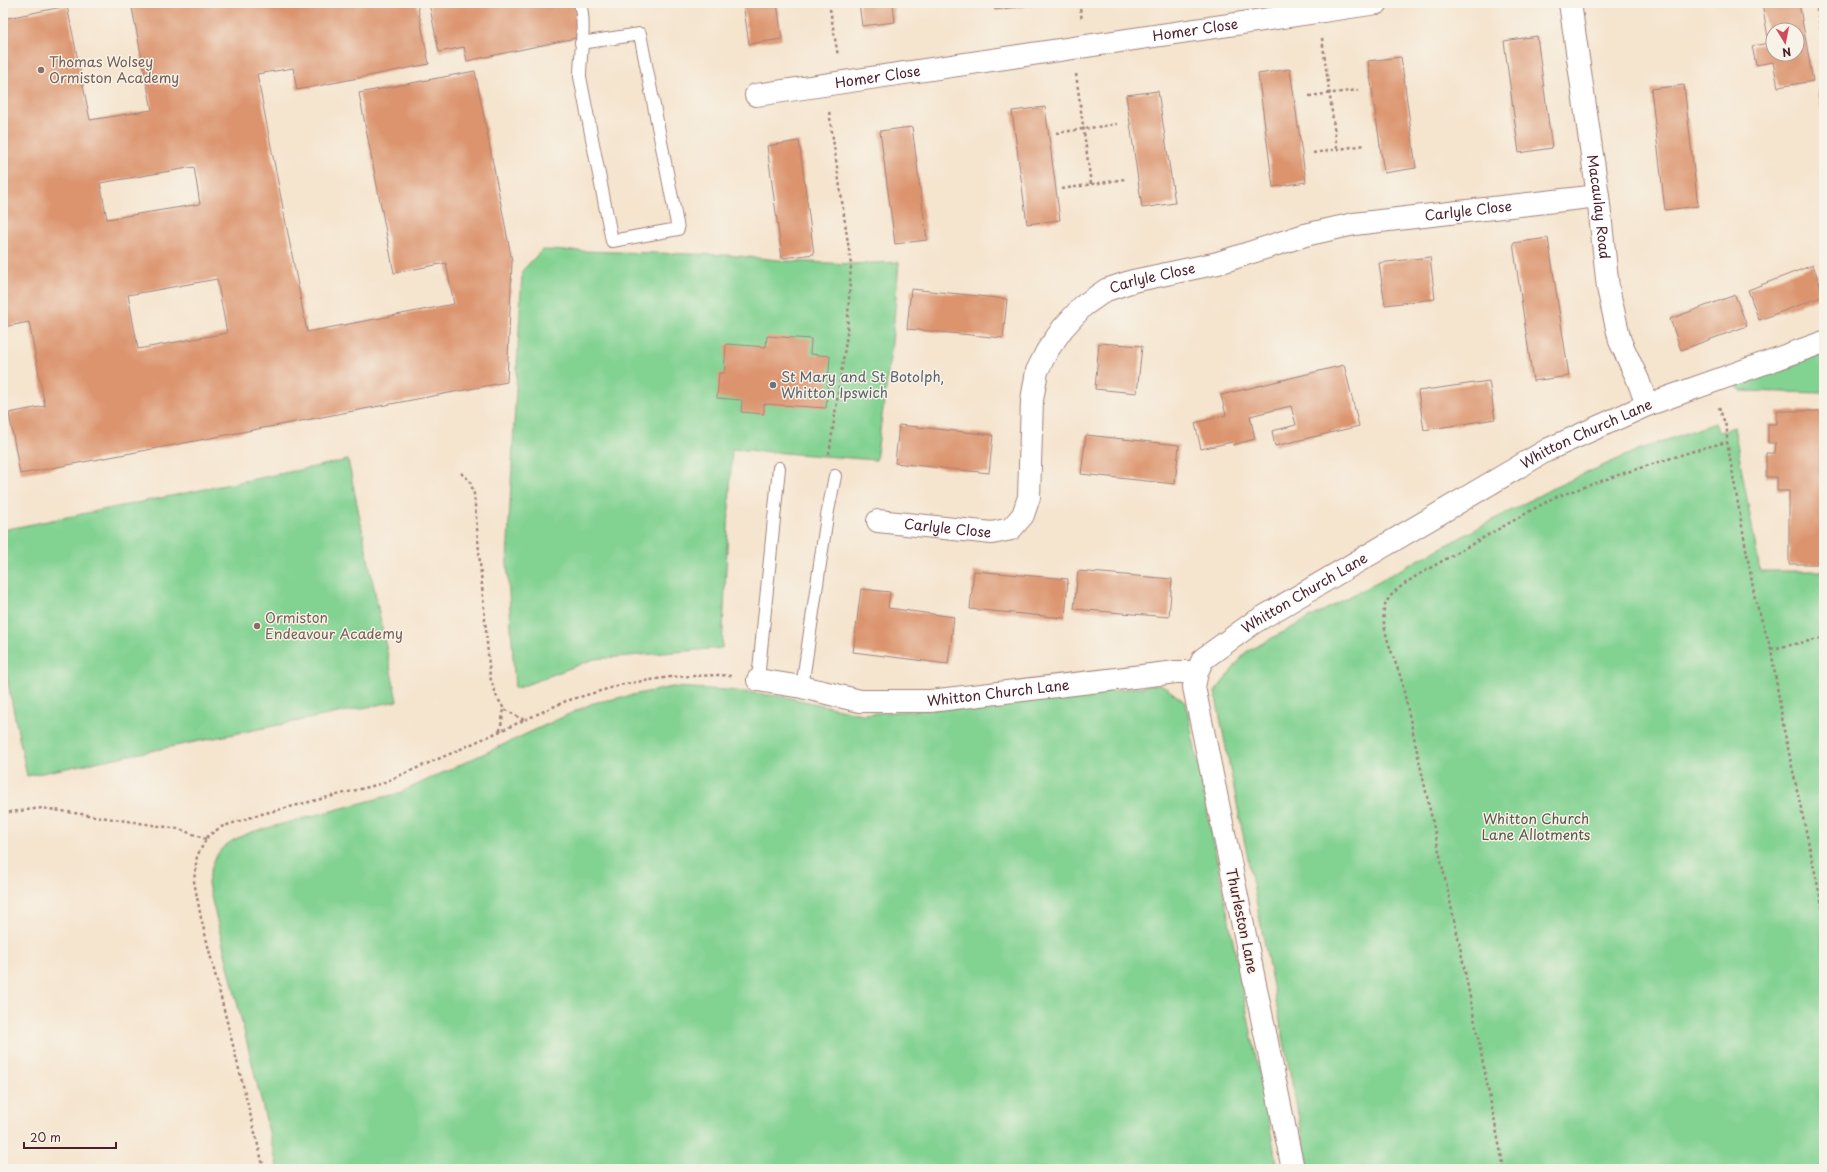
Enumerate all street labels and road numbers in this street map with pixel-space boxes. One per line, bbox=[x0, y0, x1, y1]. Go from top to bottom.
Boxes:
street label: Homer Close bbox=[1151, 13, 1239, 46]
street label: Homer Close bbox=[833, 60, 922, 93]
street label: Macaulay Road bbox=[1582, 153, 1616, 260]
street label: Carlyle Close bbox=[1423, 195, 1513, 226]
street label: Carlyle Close bbox=[1106, 257, 1197, 298]
street label: Whitton Church Lane bbox=[1516, 393, 1655, 474]
street label: Carlyle Close bbox=[903, 513, 992, 543]
street label: Whitton Church Lane bbox=[1237, 547, 1371, 638]
street label: Whitton Church Lane bbox=[926, 674, 1071, 711]
street label: Thurleston Lane bbox=[1221, 866, 1264, 976]

